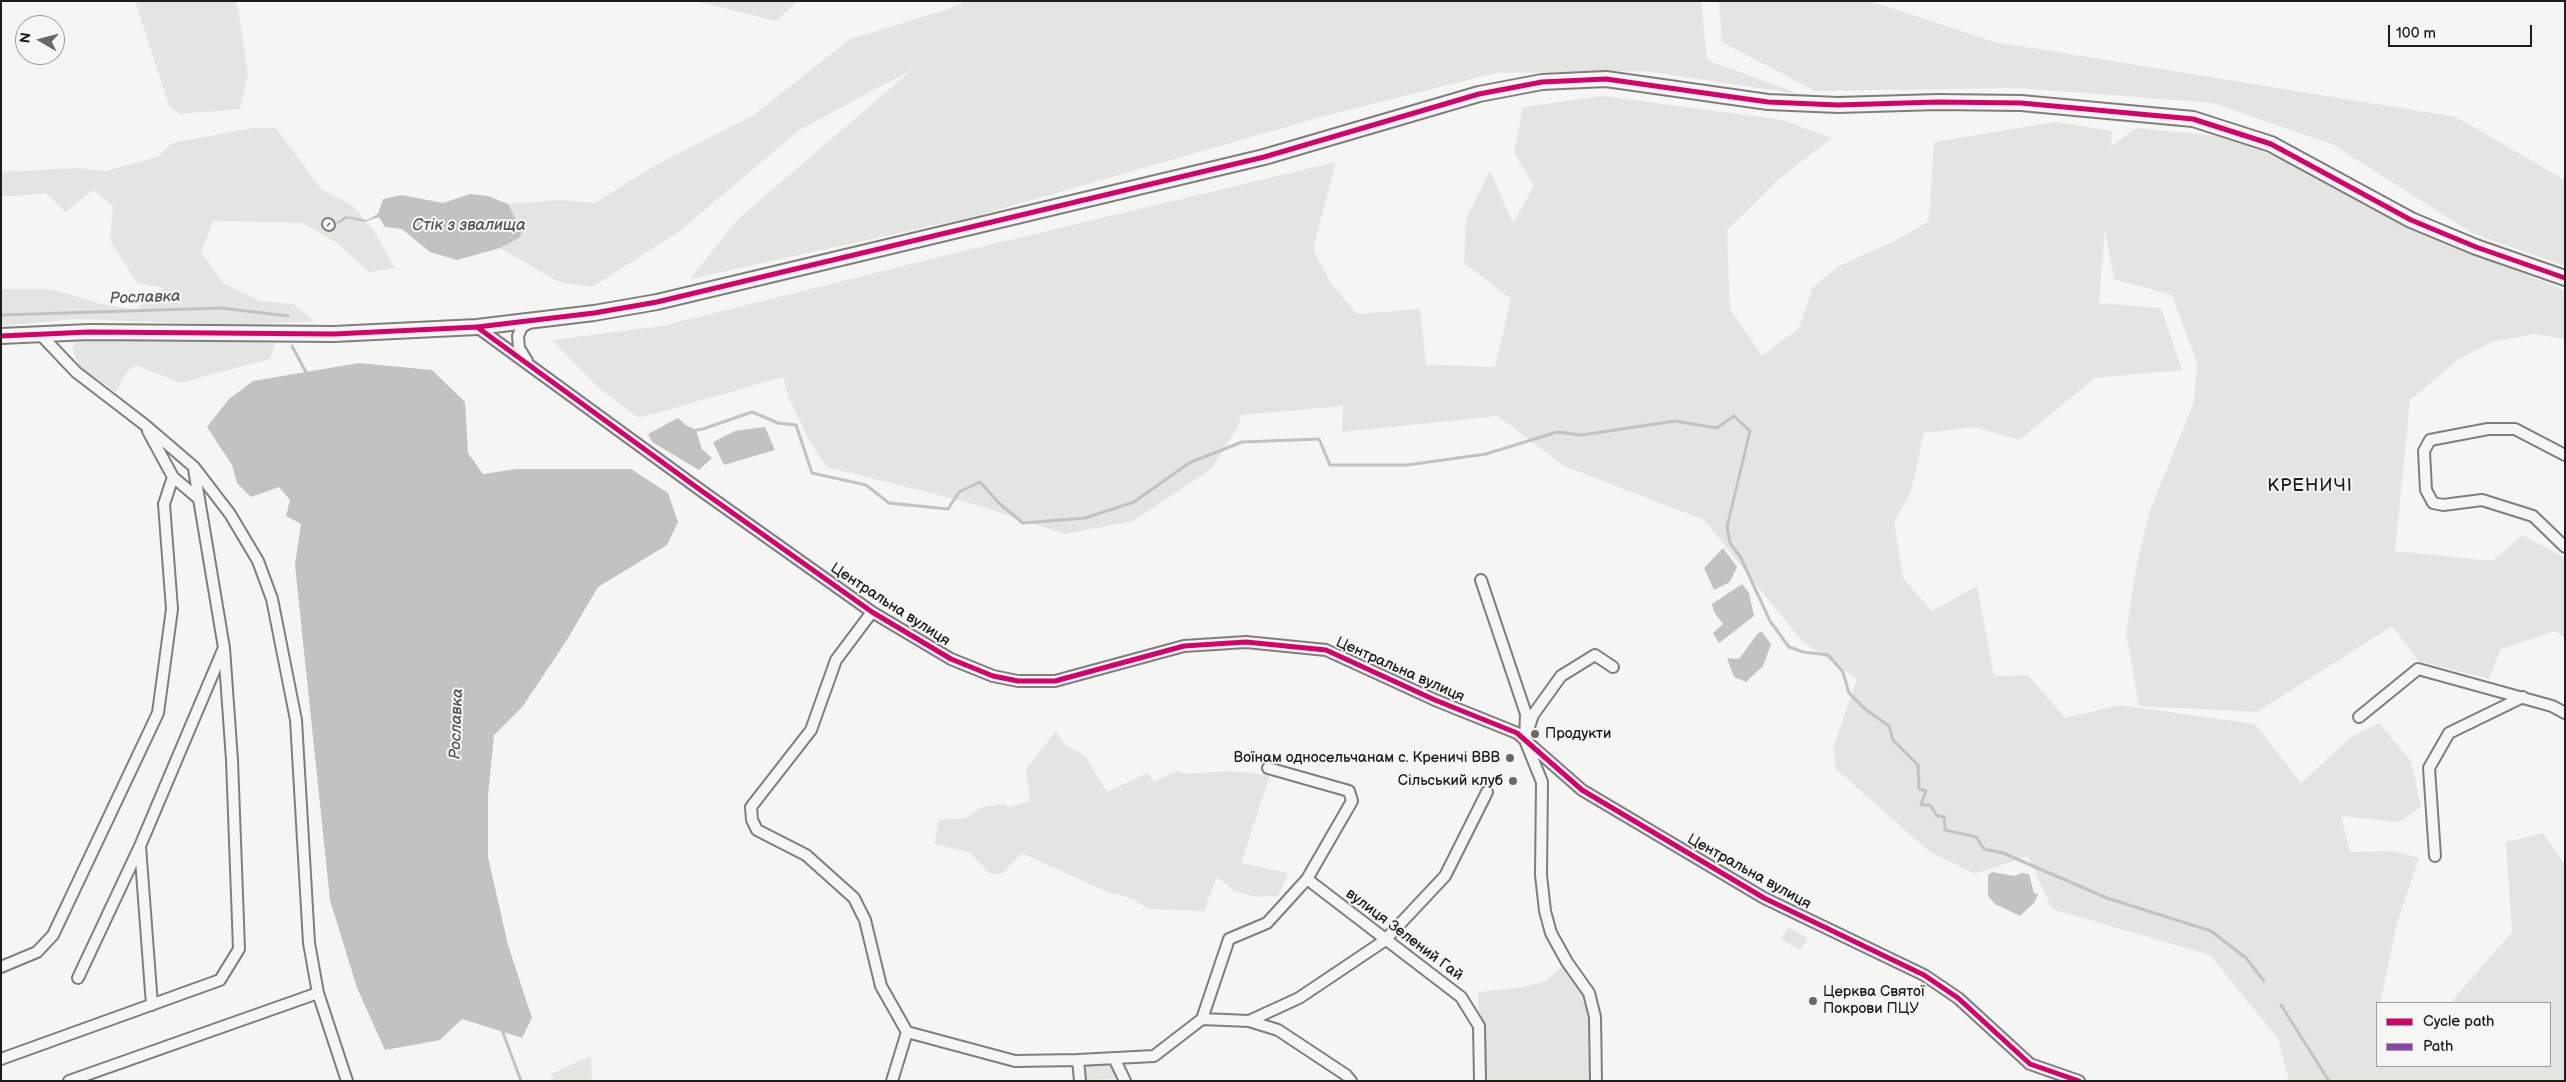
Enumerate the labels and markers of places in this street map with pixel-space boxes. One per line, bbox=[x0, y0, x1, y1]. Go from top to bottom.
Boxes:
place label: Продукти bbox=[1545, 725, 1611, 743]
marker: Продукти bbox=[1529, 728, 1541, 740]
place label: Воїнам односельчанам с. Креничі ВВВ bbox=[1234, 749, 1500, 767]
marker: Воїнам односельчанам с. Креничі ВВВ bbox=[1504, 752, 1516, 764]
place label: Сільський клуб bbox=[1398, 772, 1503, 790]
marker: Сільський клуб bbox=[1507, 775, 1519, 787]
place label: Церква Святої Покрови ПЦУ bbox=[1823, 983, 1924, 1018]
marker: Церква Святої Покрови ПЦУ bbox=[1807, 995, 1819, 1007]

